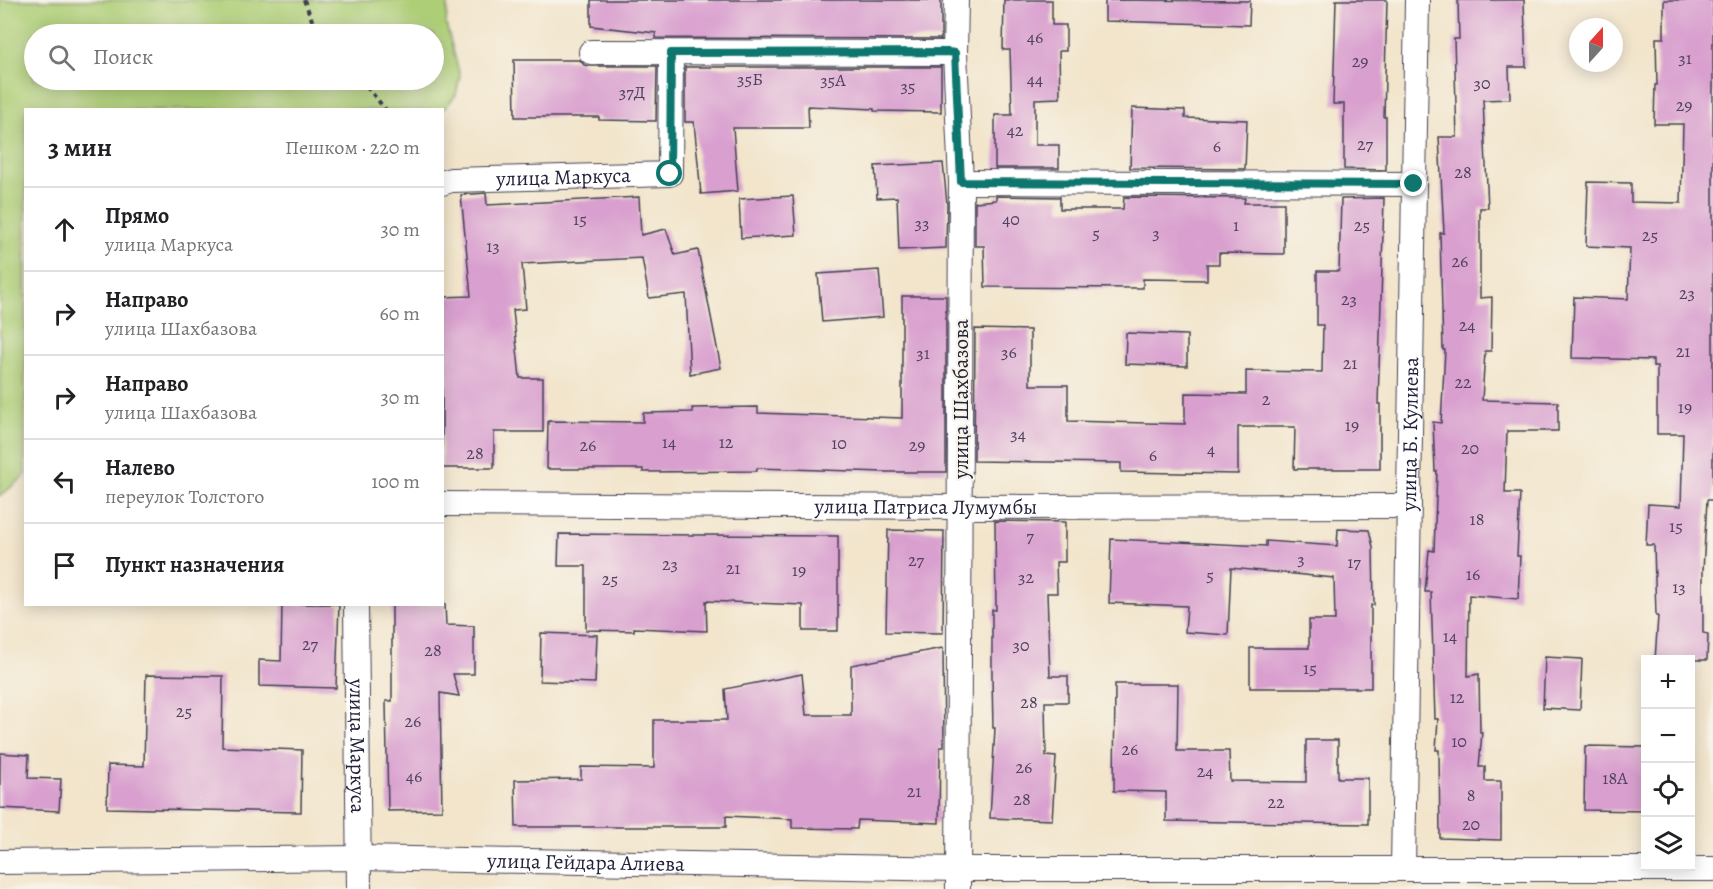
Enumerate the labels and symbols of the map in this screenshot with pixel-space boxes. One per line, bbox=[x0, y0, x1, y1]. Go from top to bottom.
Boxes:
north arrow bbox=[1569, 18, 1623, 72]
house number: 46 bbox=[1027, 25, 1043, 49]
house number: 31 bbox=[1678, 46, 1692, 70]
house number: 29 bbox=[1352, 49, 1368, 73]
house number: 35Б bbox=[737, 67, 763, 91]
house number: 44 bbox=[1027, 67, 1043, 91]
house number: 35А bbox=[820, 68, 846, 92]
house number: 30 bbox=[1473, 71, 1491, 95]
house number: 35 bbox=[900, 74, 916, 98]
house number: 37Д bbox=[619, 80, 645, 104]
house number: 29 bbox=[1676, 93, 1692, 117]
house number: 42 bbox=[1007, 118, 1024, 142]
house number: 27 bbox=[1357, 132, 1373, 156]
house number: 6 bbox=[1213, 134, 1221, 158]
route start bbox=[656, 160, 682, 186]
house number: 28 bbox=[1454, 160, 1472, 184]
street label: улица Маркуса bbox=[495, 161, 632, 193]
route end bbox=[1400, 170, 1426, 196]
house number: 15 bbox=[573, 207, 587, 231]
house number: 40 bbox=[1002, 207, 1020, 231]
house number: 33 bbox=[915, 211, 929, 235]
house number: 1 bbox=[1233, 213, 1239, 237]
house number: 25 bbox=[1354, 213, 1370, 237]
house number: 5 bbox=[1092, 221, 1100, 245]
house number: 3 bbox=[1152, 221, 1160, 245]
house number: 25 bbox=[1642, 223, 1658, 247]
house number: 13 bbox=[486, 234, 500, 258]
house number: 26 bbox=[1452, 249, 1468, 273]
house number: 23 bbox=[1679, 281, 1695, 305]
house number: 23 bbox=[1341, 287, 1357, 311]
house number: 24 bbox=[1459, 313, 1475, 337]
street label: улица Шахбазова bbox=[947, 319, 975, 480]
house number: 21 bbox=[1676, 339, 1690, 363]
house number: 36 bbox=[1001, 340, 1017, 364]
house number: 31 bbox=[916, 341, 930, 365]
house number: 21 bbox=[1343, 351, 1357, 375]
street label: улица Б. Кулиева bbox=[1395, 356, 1425, 512]
house number: 22 bbox=[1454, 370, 1472, 394]
house number: 2 bbox=[1262, 387, 1271, 411]
house number: 19 bbox=[1678, 395, 1692, 419]
house number: 19 bbox=[1345, 413, 1359, 437]
house number: 34 bbox=[1010, 422, 1026, 446]
house number: 14 bbox=[662, 430, 676, 454]
house number: 12 bbox=[719, 430, 734, 454]
house number: 10 bbox=[831, 431, 847, 455]
house number: 26 bbox=[580, 433, 596, 457]
house number: 29 bbox=[909, 433, 925, 457]
house number: 20 bbox=[1461, 436, 1479, 460]
house number: 4 bbox=[1207, 437, 1215, 461]
house number: 28 bbox=[466, 441, 484, 465]
house number: 6 bbox=[1149, 443, 1157, 467]
street label: улица Патриса Лумумбы bbox=[814, 492, 1037, 521]
house number: 18 bbox=[1470, 507, 1484, 531]
house number: 15 bbox=[1669, 514, 1683, 538]
house number: 7 bbox=[1026, 524, 1034, 548]
house number: 3 bbox=[1297, 547, 1305, 571]
house number: 27 bbox=[908, 548, 924, 572]
house number: 17 bbox=[1347, 550, 1361, 574]
house number: 23 bbox=[662, 552, 678, 576]
house number: 21 bbox=[726, 556, 740, 580]
house number: 19 bbox=[792, 558, 806, 582]
house number: 16 bbox=[1466, 562, 1480, 586]
house number: 5 bbox=[1206, 563, 1214, 587]
house number: 32 bbox=[1018, 565, 1034, 589]
house number: 25 bbox=[602, 567, 618, 591]
house number: 13 bbox=[1672, 575, 1686, 599]
house number: 14 bbox=[1443, 624, 1457, 648]
house number: 27 bbox=[302, 632, 318, 656]
house number: 30 bbox=[1012, 633, 1030, 657]
house number: 28 bbox=[424, 638, 442, 662]
house number: 15 bbox=[1303, 656, 1317, 680]
street label: улица Маркуса bbox=[343, 677, 372, 814]
house number: 12 bbox=[1450, 685, 1465, 709]
house number: 28 bbox=[1020, 690, 1038, 714]
house number: 25 bbox=[176, 699, 192, 723]
house number: 26 bbox=[405, 709, 421, 733]
house number: 10 bbox=[1451, 729, 1467, 753]
house number: 26 bbox=[1122, 737, 1138, 761]
house number: 26 bbox=[1016, 755, 1032, 779]
house number: 24 bbox=[1197, 759, 1213, 783]
house number: 46 bbox=[406, 764, 422, 788]
house number: 18А bbox=[1602, 766, 1628, 790]
house number: 21 bbox=[907, 779, 921, 803]
house number: 8 bbox=[1467, 783, 1475, 807]
house number: 28 bbox=[1013, 787, 1031, 811]
house number: 22 bbox=[1267, 790, 1285, 814]
house number: 20 bbox=[1462, 812, 1480, 836]
street label: улица Гейдара Алиева bbox=[486, 846, 685, 878]

